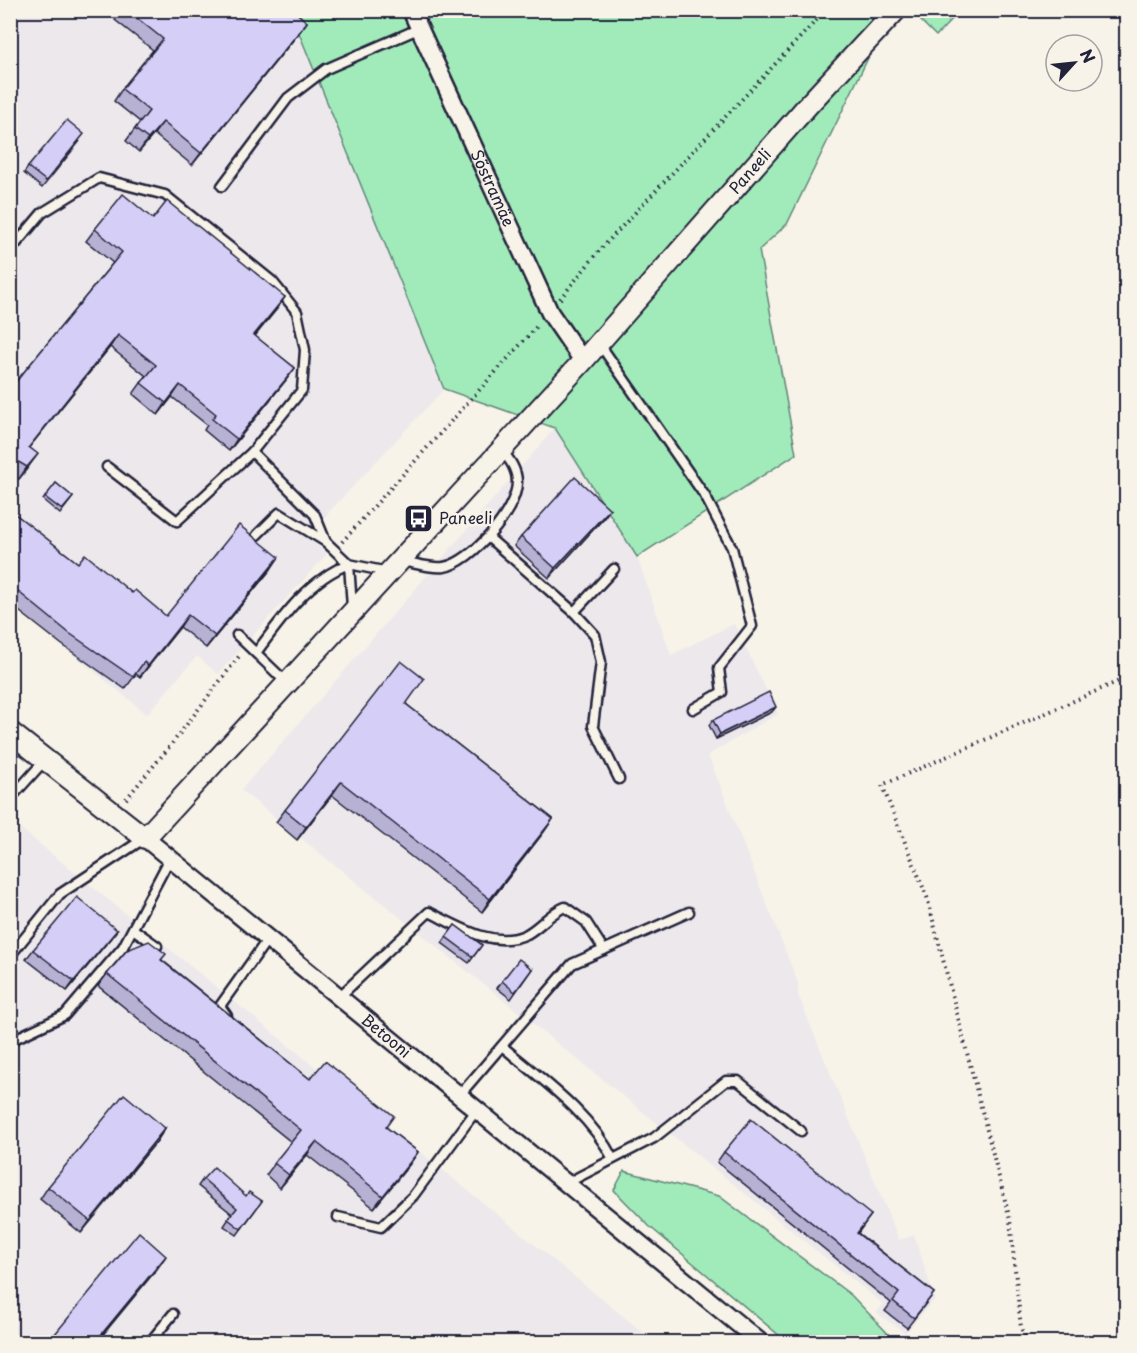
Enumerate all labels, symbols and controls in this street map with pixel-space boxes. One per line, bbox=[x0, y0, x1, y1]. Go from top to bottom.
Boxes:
north arrow bbox=[1044, 33, 1104, 93]
text: N bbox=[1075, 45, 1102, 67]
street label: Paneeli bbox=[722, 142, 776, 199]
street label: Sõstramäe bbox=[466, 145, 522, 230]
bus stop icon: Paneeli bbox=[402, 502, 434, 534]
place label: Paneeli bbox=[439, 505, 493, 529]
street label: Betooni bbox=[357, 1007, 417, 1063]

